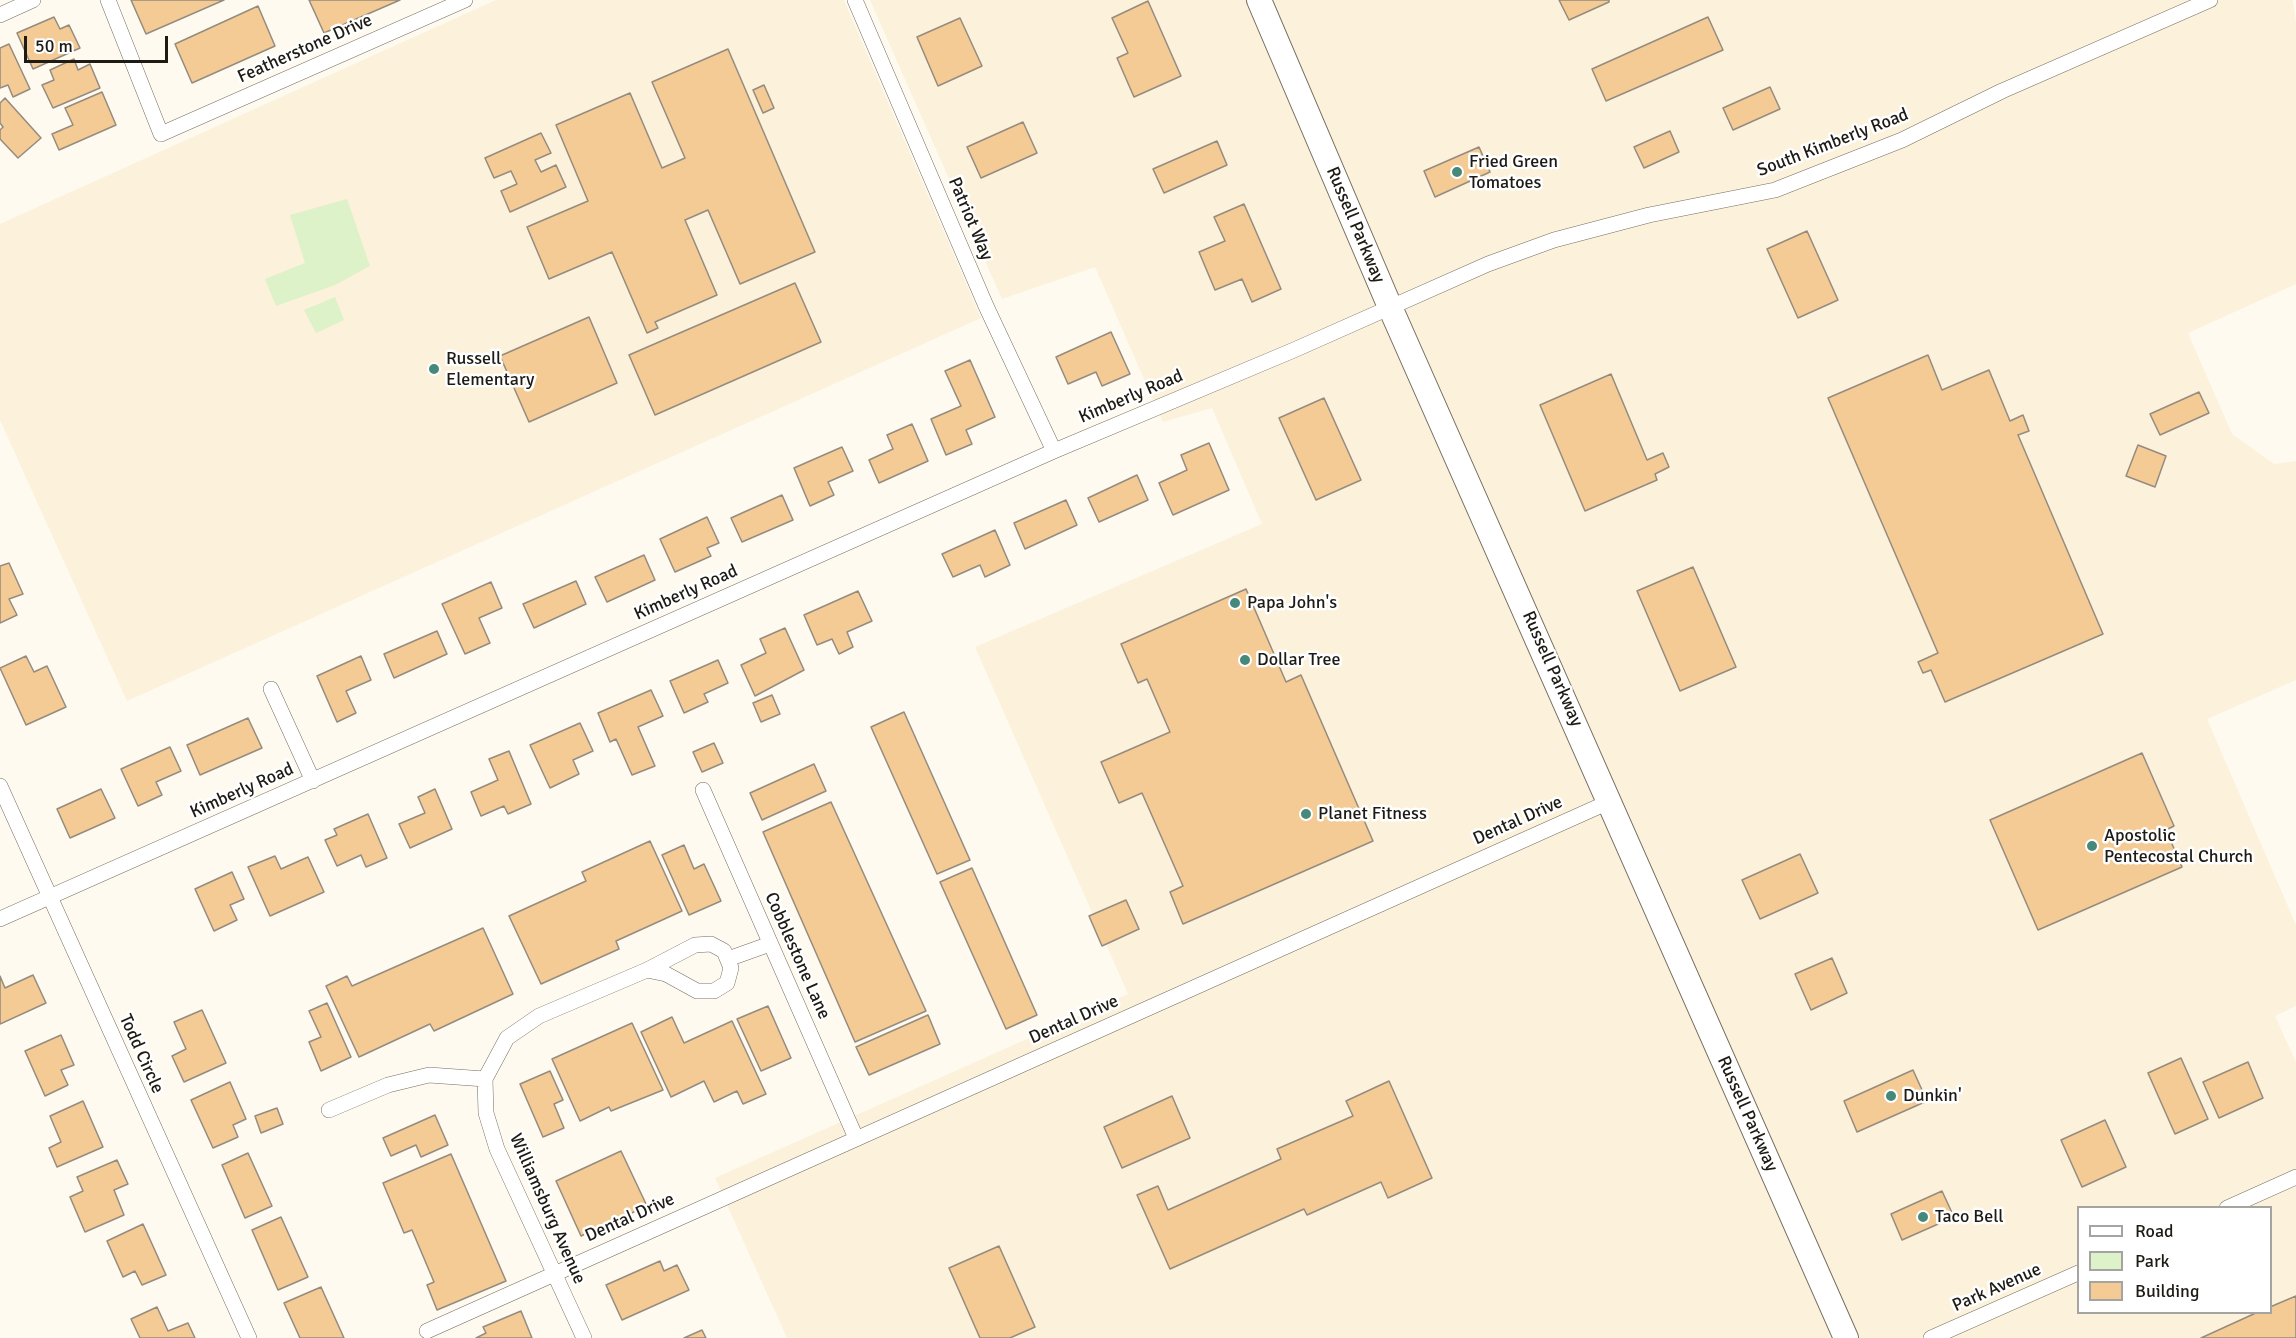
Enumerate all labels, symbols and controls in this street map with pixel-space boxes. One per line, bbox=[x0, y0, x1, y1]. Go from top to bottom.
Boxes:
street label: Featherstone Drive bbox=[234, 10, 376, 88]
scale bar bbox=[27, 24, 171, 62]
text: 50 m bbox=[35, 35, 73, 57]
street label: South Kimberly Road bbox=[1754, 104, 1912, 182]
place label: Fried Green Tomatoes bbox=[1469, 151, 1558, 194]
street label: Russell Parkway bbox=[1321, 164, 1389, 286]
marker: Fried Green Tomatoes bbox=[1450, 165, 1464, 179]
street label: Patriot Way bbox=[943, 174, 997, 264]
place label: Russell Elementary bbox=[446, 348, 534, 391]
marker: Russell Elementary bbox=[427, 362, 441, 376]
street label: Kimberly Road bbox=[1076, 365, 1186, 429]
street label: Kimberly Road bbox=[631, 561, 741, 625]
place label: Papa John's bbox=[1247, 592, 1337, 614]
marker: Papa John's bbox=[1228, 596, 1242, 610]
street label: Russell Parkway bbox=[1517, 608, 1587, 730]
place label: Dollar Tree bbox=[1257, 649, 1340, 671]
marker: Dollar Tree bbox=[1238, 653, 1252, 667]
street label: Kimberly Road bbox=[187, 759, 297, 823]
street label: Dental Drive bbox=[1470, 792, 1566, 850]
place label: Planet Fitness bbox=[1318, 803, 1427, 825]
marker: Planet Fitness bbox=[1299, 807, 1313, 821]
place label: Apostolic Pentecostal Church bbox=[2104, 825, 2253, 868]
marker: Apostolic Pentecostal Church bbox=[2085, 839, 2099, 853]
street label: Cobblestone Lane bbox=[759, 889, 835, 1023]
street label: Dental Drive bbox=[1026, 991, 1122, 1049]
street label: Todd Circle bbox=[114, 1011, 168, 1097]
street label: Russell Parkway bbox=[1712, 1053, 1782, 1175]
place label: Dunkin' bbox=[1903, 1085, 1962, 1107]
marker: Dunkin' bbox=[1884, 1089, 1898, 1103]
street label: Williamsburg Avenue bbox=[504, 1130, 590, 1288]
street label: Dental Drive bbox=[582, 1189, 678, 1247]
place label: Taco Bell bbox=[1935, 1206, 2004, 1228]
legend bbox=[2077, 1206, 2272, 1314]
marker: Taco Bell bbox=[1916, 1210, 1930, 1224]
text: Road bbox=[2135, 1220, 2174, 1242]
text: Park bbox=[2135, 1250, 2170, 1272]
street label: Park Avenue bbox=[1949, 1259, 2045, 1317]
text: Building bbox=[2135, 1280, 2199, 1302]

